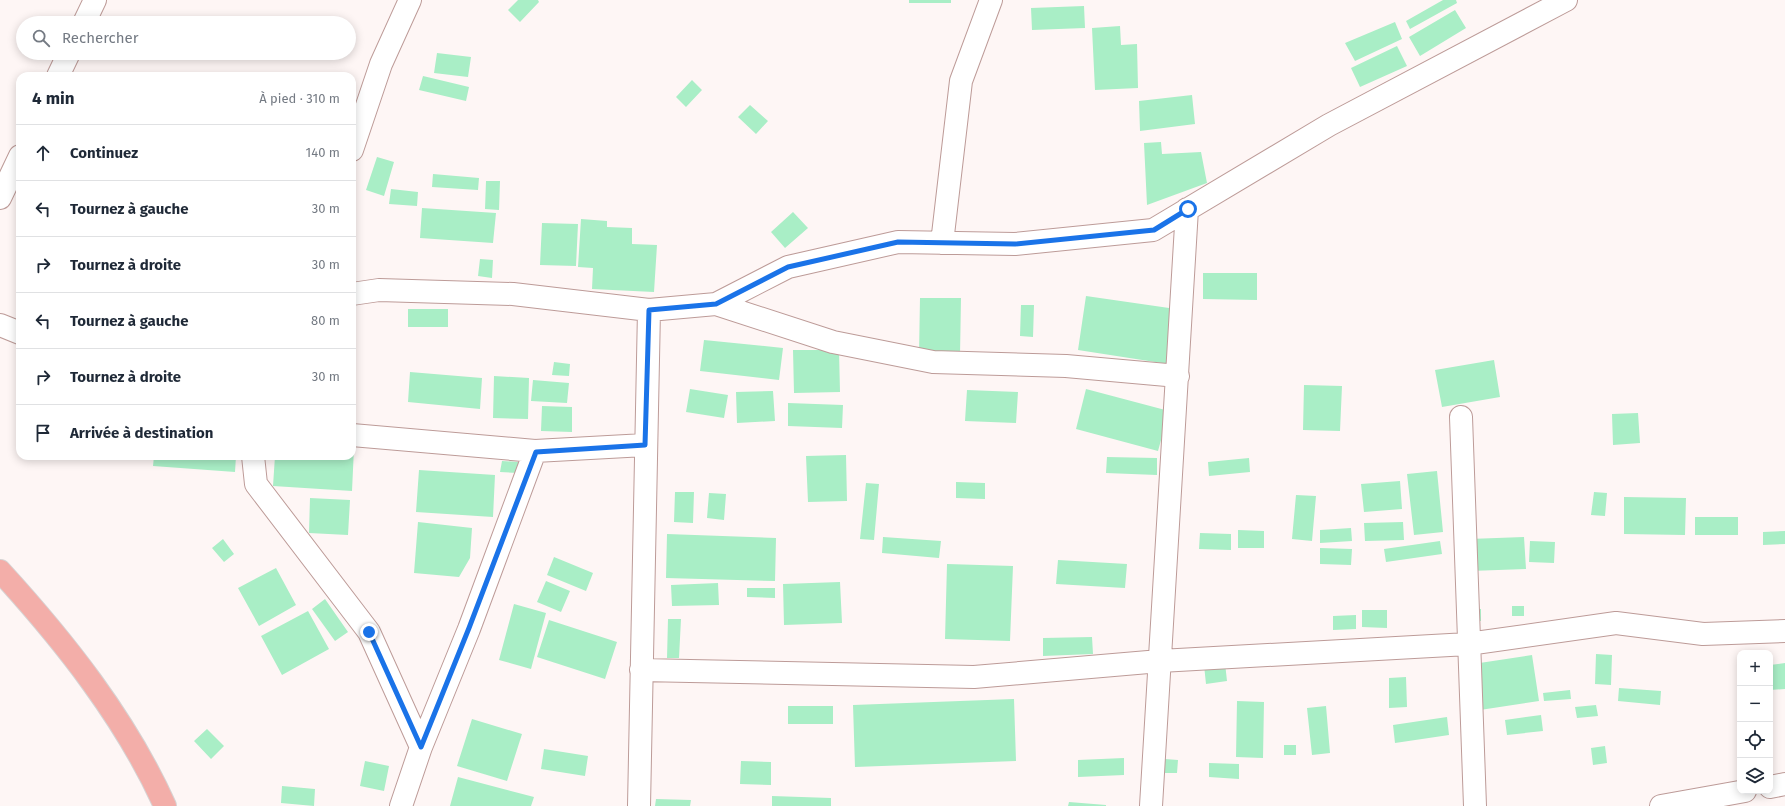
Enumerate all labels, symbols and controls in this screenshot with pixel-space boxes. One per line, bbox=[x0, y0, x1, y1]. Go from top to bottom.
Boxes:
search box bbox=[16, 16, 356, 60]
icon: search bbox=[30, 27, 52, 49]
text: Rechercher bbox=[62, 29, 138, 47]
text: 4 min bbox=[32, 88, 75, 109]
text: À pied · 310 m bbox=[259, 91, 340, 106]
icon: ahead bbox=[32, 142, 54, 164]
text: Continuez bbox=[70, 144, 138, 162]
text: 140 m bbox=[306, 145, 340, 160]
icon: left bbox=[32, 198, 54, 220]
text: Tournez à gauche bbox=[70, 200, 189, 218]
route start bbox=[1179, 200, 1197, 218]
text: 30 m bbox=[312, 201, 340, 216]
icon: right bbox=[32, 254, 54, 276]
text: Tournez à droite bbox=[70, 256, 181, 274]
text: 30 m bbox=[312, 257, 340, 272]
icon: left bbox=[32, 310, 54, 332]
text: Tournez à gauche bbox=[70, 312, 189, 330]
text: 80 m bbox=[311, 313, 340, 328]
icon: right bbox=[32, 366, 54, 388]
text: Tournez à droite bbox=[70, 368, 181, 386]
text: 30 m bbox=[312, 369, 340, 384]
icon: arrive bbox=[32, 422, 54, 444]
text: Arrivée à destination bbox=[70, 424, 213, 442]
route end bbox=[360, 623, 378, 641]
map controls bbox=[1737, 650, 1773, 794]
button: + bbox=[1737, 650, 1773, 686]
button: − bbox=[1737, 686, 1773, 722]
button: locate bbox=[1737, 722, 1773, 758]
button: layers bbox=[1737, 758, 1773, 794]

